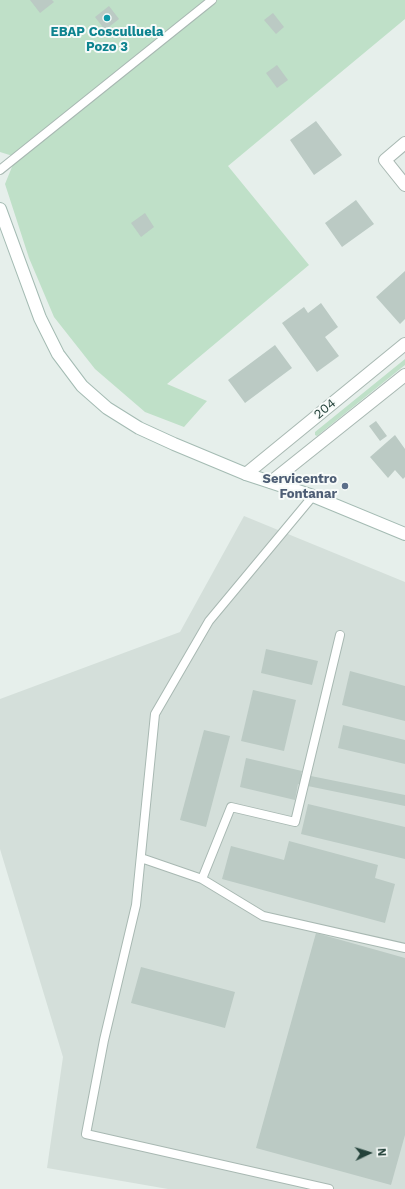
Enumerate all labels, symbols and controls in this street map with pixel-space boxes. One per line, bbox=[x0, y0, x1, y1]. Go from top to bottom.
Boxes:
marker: EBAP Cosculluela Pozo 3 bbox=[102, 13, 112, 23]
place label: EBAP Cosculluela Pozo 3 bbox=[50, 24, 164, 55]
street label: 204 bbox=[311, 396, 339, 422]
place label: Servicentro Fontanar bbox=[263, 471, 337, 502]
marker: Servicentro Fontanar bbox=[340, 481, 350, 491]
north arrow bbox=[349, 1133, 389, 1173]
text: N bbox=[375, 1148, 388, 1157]

